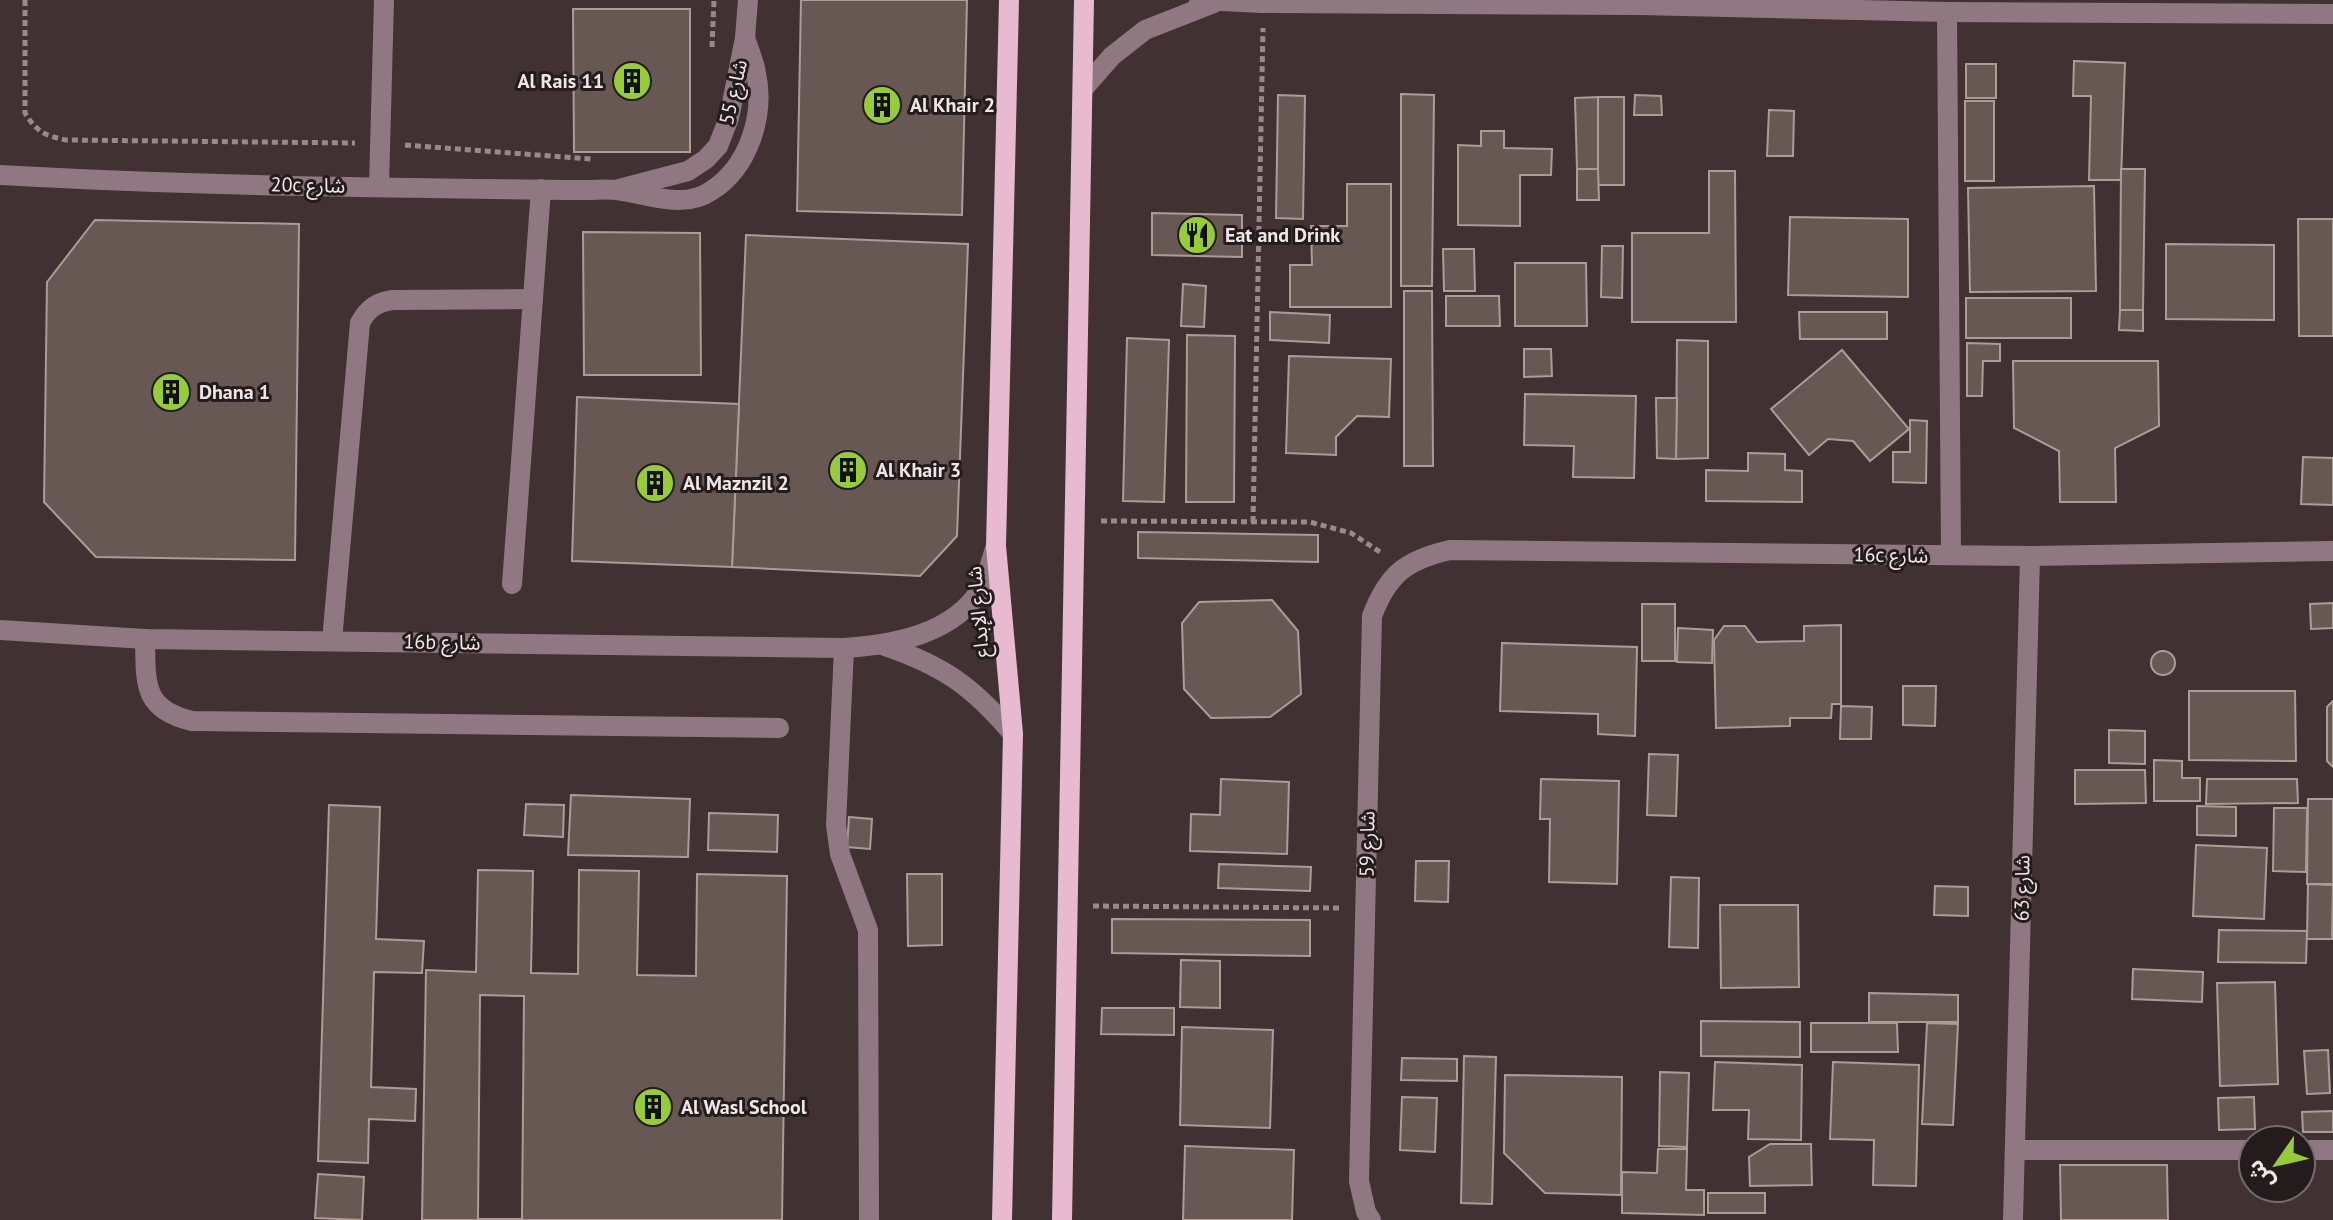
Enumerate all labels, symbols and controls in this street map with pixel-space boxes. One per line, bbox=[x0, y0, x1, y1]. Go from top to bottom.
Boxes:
street label: شارع 55 bbox=[713, 57, 755, 128]
building icon: Al Rais 11 bbox=[611, 60, 653, 102]
place label: Al Rais 11 bbox=[517, 68, 604, 94]
building icon: Al Khair 2 bbox=[861, 84, 903, 126]
place label: Al Khair 2 bbox=[910, 92, 995, 118]
street label: 20c شارع bbox=[270, 171, 346, 201]
restaurant icon: Eat and Drink bbox=[1176, 214, 1218, 256]
place label: Eat and Drink bbox=[1225, 222, 1340, 248]
building icon: Dhana 1 bbox=[150, 371, 192, 413]
place label: Dhana 1 bbox=[199, 379, 270, 405]
building icon: Al Khair 3 bbox=[827, 449, 869, 491]
place label: Al Khair 3 bbox=[876, 457, 961, 483]
building icon: Al Maznzil 2 bbox=[634, 462, 676, 504]
place label: Al Maznzil 2 bbox=[683, 470, 789, 496]
street label: 16c شارع bbox=[1853, 541, 1929, 571]
street label: شارع الإبداع bbox=[961, 565, 997, 659]
street label: 16b شارع bbox=[403, 628, 481, 658]
street label: شارع 59 bbox=[1353, 811, 1383, 877]
street label: شارع 63 bbox=[2008, 855, 2038, 921]
building icon: Al Wasl School bbox=[632, 1086, 674, 1128]
place label: Al Wasl School bbox=[681, 1094, 807, 1120]
north arrow bbox=[2237, 1124, 2317, 1204]
text: ش bbox=[2240, 1155, 2280, 1196]

